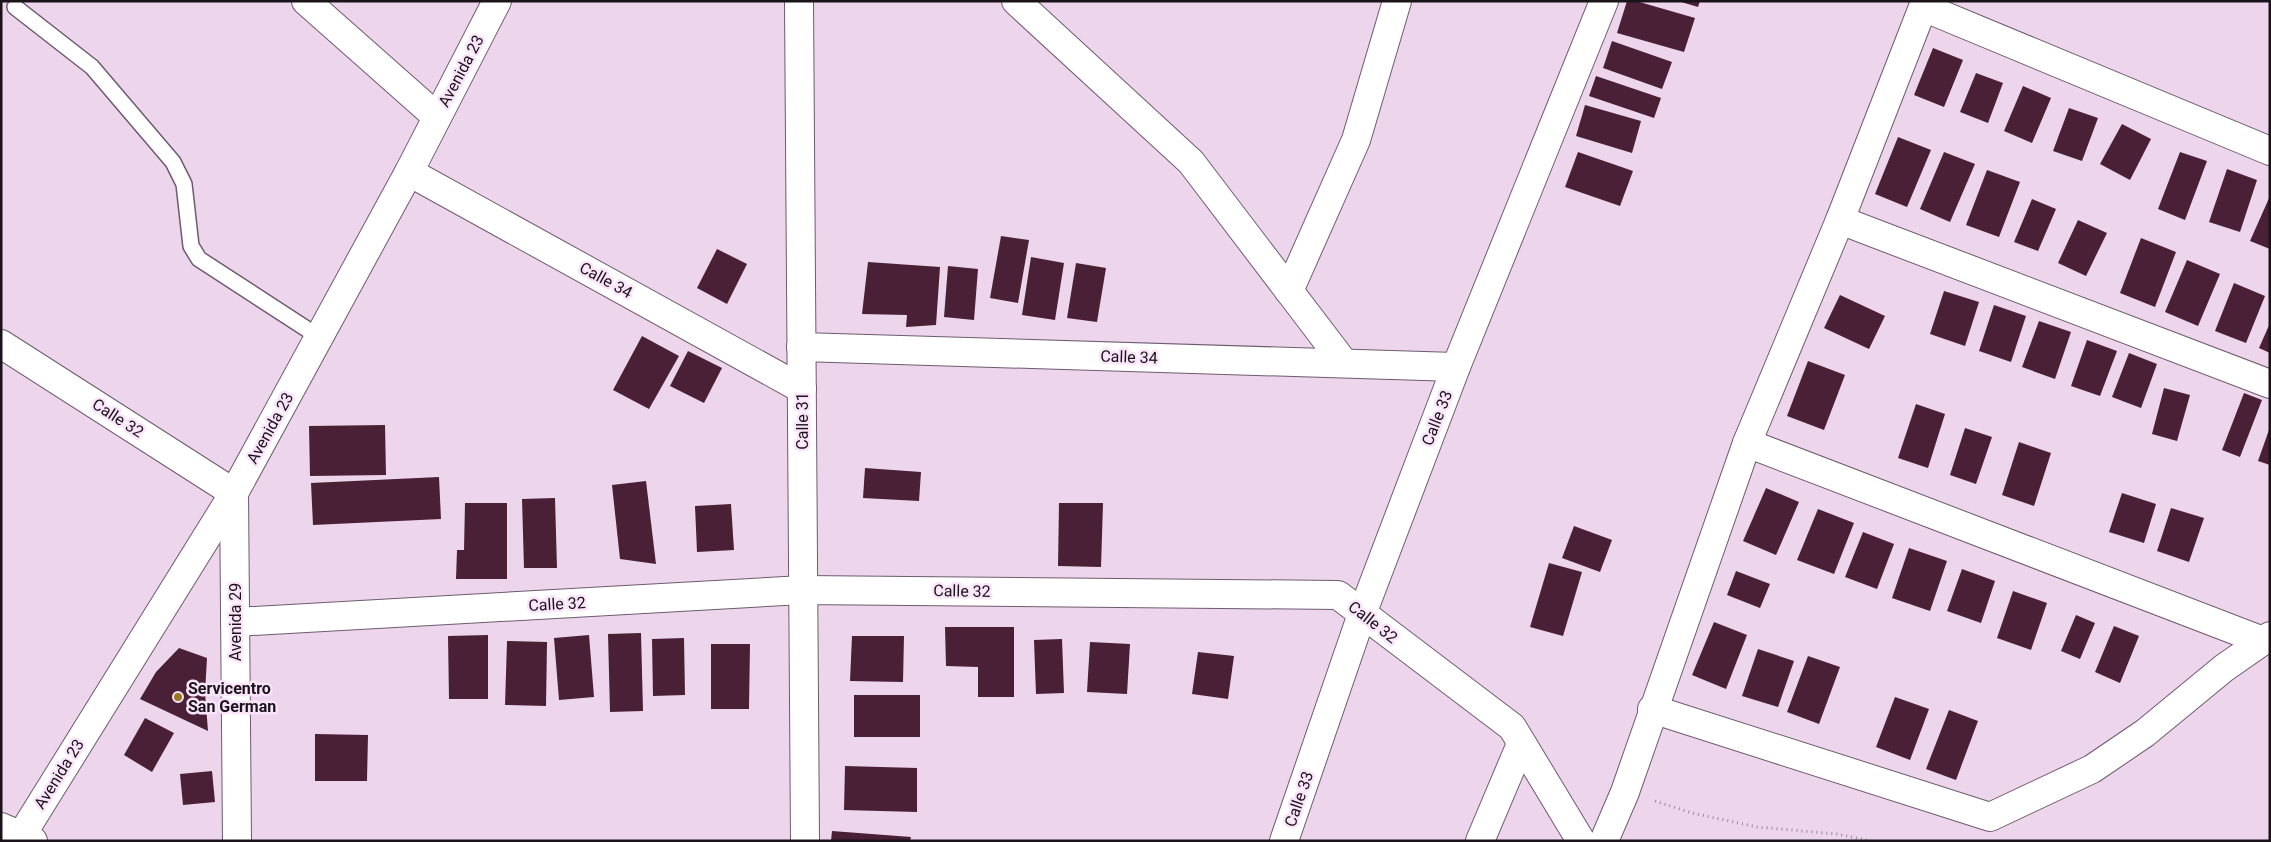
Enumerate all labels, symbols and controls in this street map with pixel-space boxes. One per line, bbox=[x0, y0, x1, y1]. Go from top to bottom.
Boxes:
street label: Avenida 23 bbox=[434, 32, 488, 110]
street label: Calle 34 bbox=[576, 258, 636, 302]
street label: Calle 34 bbox=[1100, 347, 1158, 367]
street label: Calle 33 bbox=[1418, 388, 1456, 448]
street label: Avenida 23 bbox=[243, 389, 297, 467]
street label: Calle 31 bbox=[793, 392, 812, 450]
street label: Calle 32 bbox=[89, 394, 147, 442]
street label: Calle 32 bbox=[933, 581, 991, 601]
street label: Avenida 29 bbox=[226, 583, 245, 661]
street label: Calle 32 bbox=[528, 593, 586, 615]
street label: Calle 32 bbox=[1345, 597, 1401, 647]
place label: Servicentro San German bbox=[188, 679, 276, 716]
marker: Servicentro San German bbox=[172, 691, 184, 703]
street label: Avenida 23 bbox=[30, 736, 88, 812]
street label: Calle 33 bbox=[1281, 769, 1317, 829]

